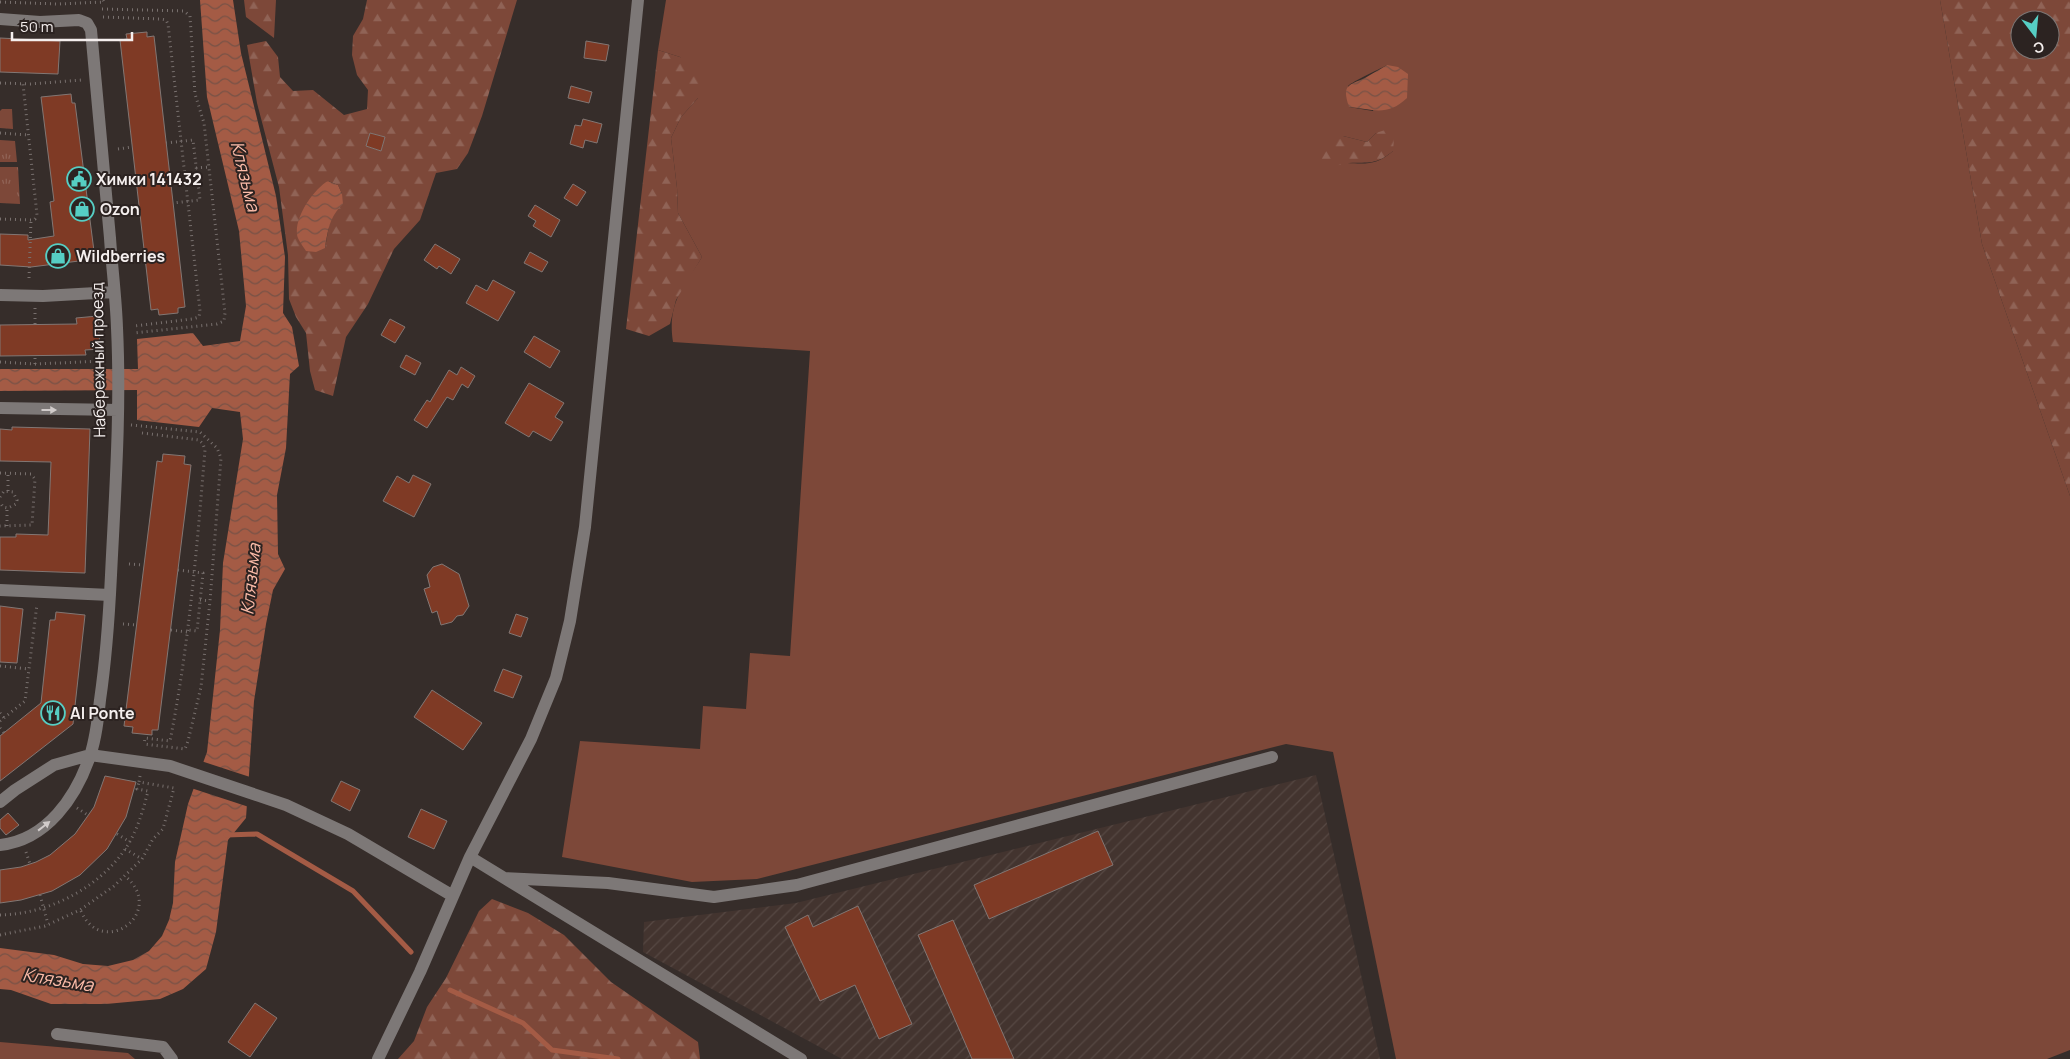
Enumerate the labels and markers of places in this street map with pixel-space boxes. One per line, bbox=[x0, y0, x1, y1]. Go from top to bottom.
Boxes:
public building icon: Химки 141432 bbox=[66, 166, 92, 192]
place label: Химки 141432 bbox=[96, 168, 202, 190]
shop icon: Ozon bbox=[69, 196, 95, 222]
place label: Ozon bbox=[100, 198, 140, 220]
shop icon: Wildberries bbox=[45, 243, 71, 269]
place label: Wildberries bbox=[76, 245, 166, 267]
restaurant icon: Al Ponte bbox=[40, 700, 66, 726]
place label: Al Ponte bbox=[70, 702, 135, 724]

